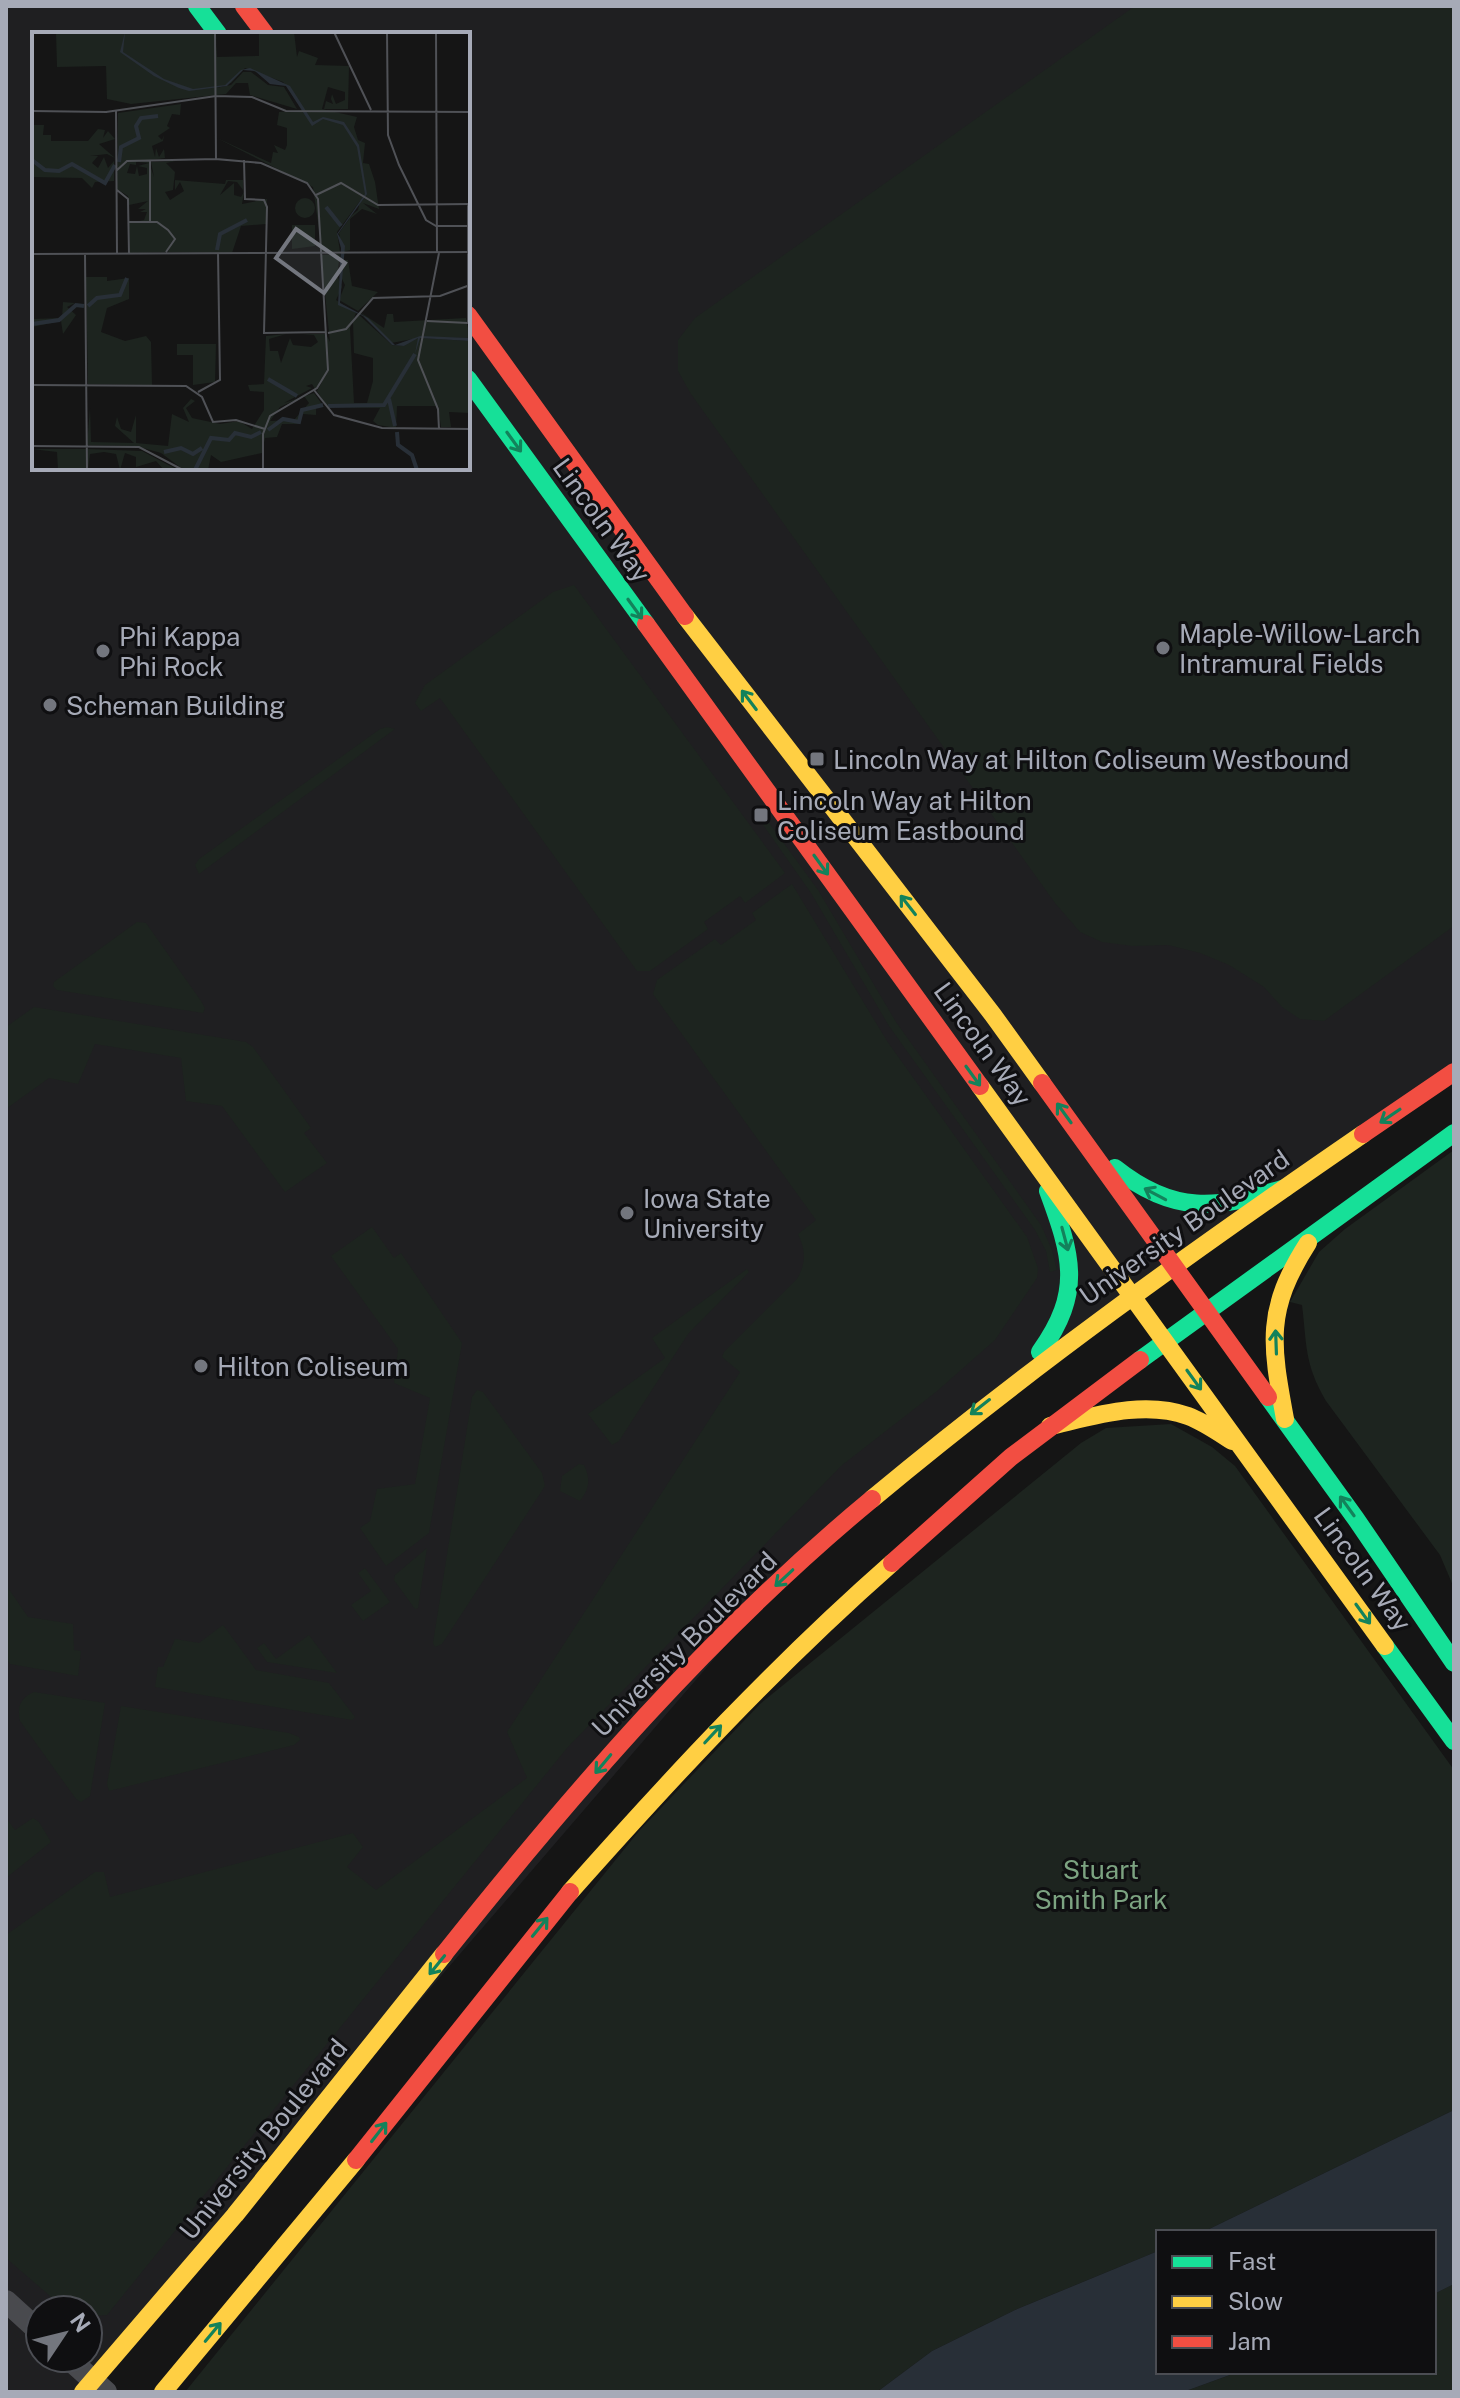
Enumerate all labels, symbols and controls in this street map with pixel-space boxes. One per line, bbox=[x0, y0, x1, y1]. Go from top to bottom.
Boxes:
inset map bbox=[32, 32, 470, 470]
one-way arrow bbox=[505, 431, 522, 452]
street label: Lincoln Way bbox=[547, 452, 657, 588]
one-way arrow bbox=[627, 598, 643, 620]
place label: Maple-Willow-Larch Intramural Fields bbox=[1179, 618, 1420, 679]
place label: Phi Kappa Phi Rock bbox=[119, 621, 240, 682]
marker: Maple-Willow-Larch Intramural Fields bbox=[1154, 639, 1172, 657]
marker: Phi Kappa Phi Rock bbox=[94, 642, 112, 660]
one-way arrow bbox=[740, 689, 757, 711]
place label: Scheman Building bbox=[66, 690, 285, 721]
marker: Scheman Building bbox=[41, 696, 59, 714]
place label: Lincoln Way at Hilton Coliseum Westbound bbox=[833, 744, 1349, 775]
marker: Lincoln Way at Hilton Coliseum Westbound bbox=[808, 750, 826, 768]
place label: Lincoln Way at Hilton Coliseum Eastbound bbox=[777, 785, 1032, 846]
marker: Lincoln Way at Hilton Coliseum Eastbound bbox=[752, 806, 770, 824]
one-way arrow bbox=[812, 854, 829, 875]
one-way arrow bbox=[899, 895, 916, 916]
street label: Lincoln Way bbox=[928, 976, 1038, 1112]
one-way arrow bbox=[965, 1064, 982, 1086]
one-way arrow bbox=[1056, 1102, 1072, 1124]
one-way arrow bbox=[1379, 1108, 1401, 1124]
street label: University Boulevard bbox=[1073, 1143, 1295, 1311]
place label: Iowa State University bbox=[643, 1183, 771, 1244]
one-way arrow bbox=[1144, 1186, 1168, 1202]
marker: Iowa State University bbox=[618, 1204, 636, 1222]
one-way arrow bbox=[1058, 1226, 1073, 1252]
one-way arrow bbox=[1269, 1329, 1284, 1356]
place label: Hilton Coliseum bbox=[217, 1351, 409, 1382]
marker: Hilton Coliseum bbox=[192, 1357, 210, 1375]
one-way arrow bbox=[1186, 1369, 1203, 1390]
one-way arrow bbox=[970, 1399, 991, 1416]
one-way arrow bbox=[1339, 1495, 1355, 1517]
street label: Lincoln Way bbox=[1308, 1501, 1418, 1637]
street label: University Boulevard bbox=[585, 1545, 783, 1743]
one-way arrow bbox=[775, 1568, 794, 1587]
one-way arrow bbox=[1354, 1602, 1371, 1624]
one-way arrow bbox=[704, 1724, 723, 1744]
one-way arrow bbox=[594, 1753, 612, 1774]
park label: Stuart Smith Park bbox=[1034, 1854, 1168, 1915]
one-way arrow bbox=[530, 1917, 548, 1938]
one-way arrow bbox=[429, 1954, 446, 1975]
street label: University Boulevard bbox=[173, 2033, 353, 2245]
one-way arrow bbox=[370, 2122, 387, 2143]
legend bbox=[1156, 2230, 1436, 2374]
text: Fast bbox=[1228, 2247, 1276, 2275]
text: Slow bbox=[1228, 2287, 1283, 2315]
north arrow bbox=[24, 2294, 104, 2374]
text: N bbox=[65, 2308, 96, 2337]
one-way arrow bbox=[204, 2323, 222, 2343]
text: Jam bbox=[1228, 2327, 1271, 2355]

